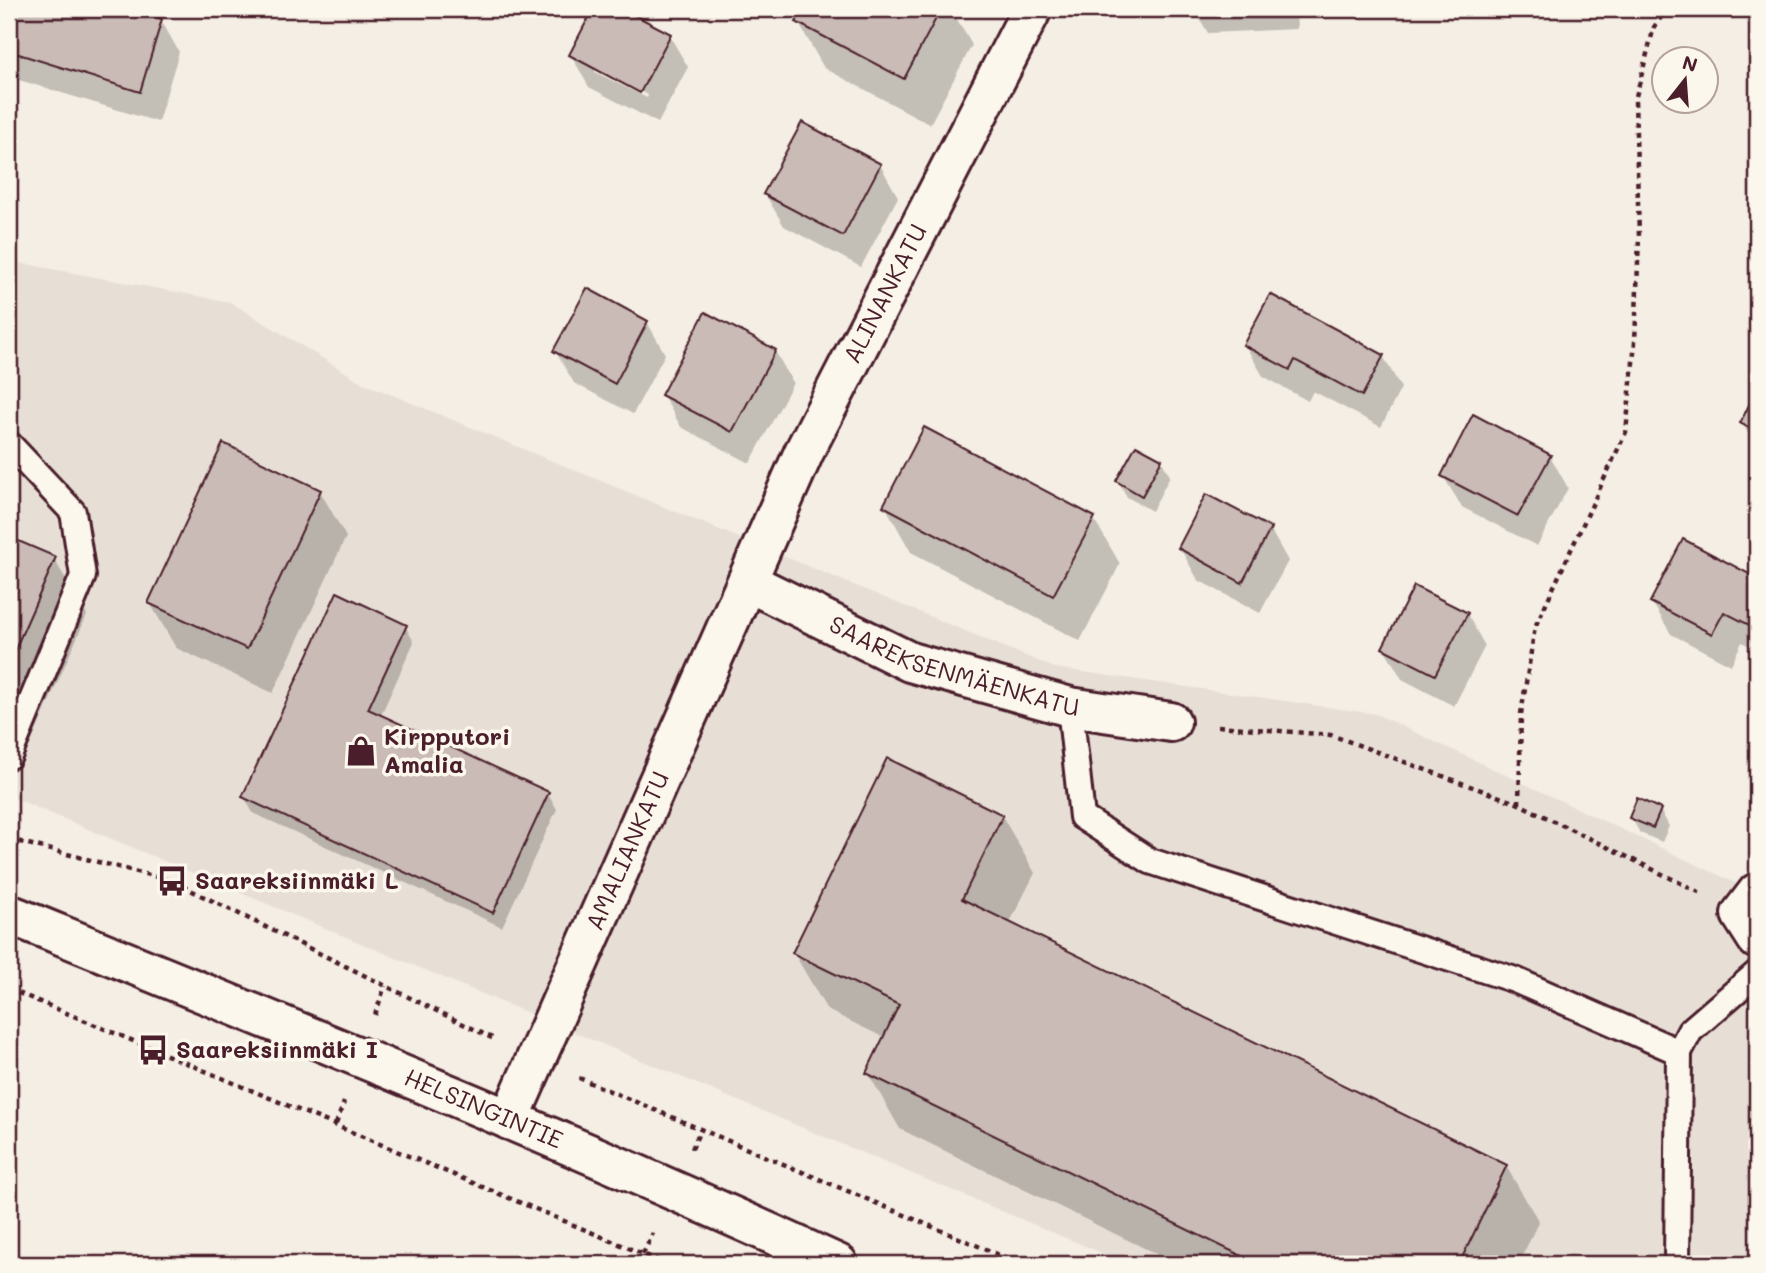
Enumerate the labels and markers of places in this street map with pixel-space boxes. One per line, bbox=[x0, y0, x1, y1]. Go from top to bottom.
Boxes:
place label: Kirpputori Amalia bbox=[384, 720, 510, 779]
shop icon: Kirpputori Amalia bbox=[344, 734, 378, 768]
bus stop icon: Saareksiinmäki L bbox=[155, 864, 189, 898]
place label: Saareksiinmäki L bbox=[195, 864, 399, 895]
bus stop icon: Saareksiinmäki I bbox=[136, 1033, 170, 1067]
place label: Saareksiinmäki I bbox=[176, 1033, 378, 1064]

